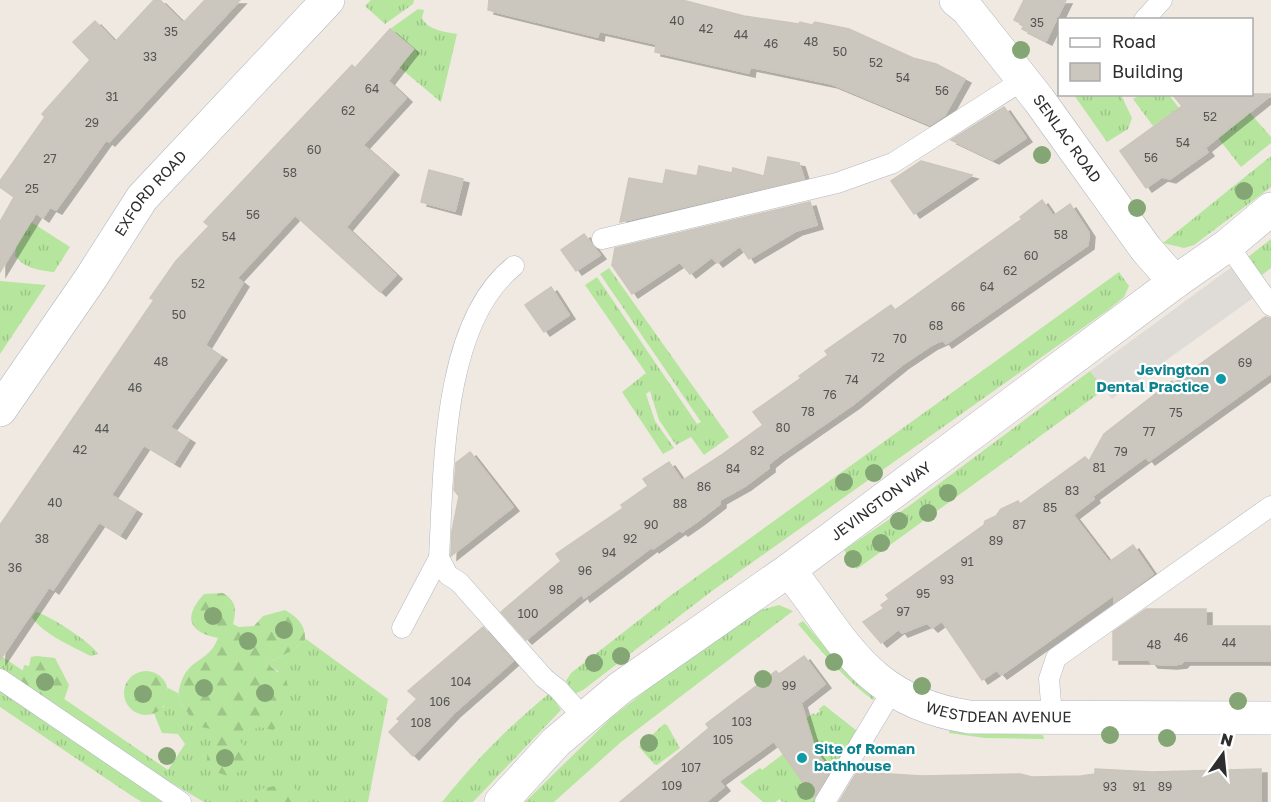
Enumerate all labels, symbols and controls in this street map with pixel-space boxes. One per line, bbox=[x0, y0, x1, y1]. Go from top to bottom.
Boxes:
house number: 40 bbox=[670, 13, 684, 28]
house number: 35 bbox=[1030, 15, 1044, 30]
legend bbox=[1058, 18, 1253, 96]
house number: 42 bbox=[699, 21, 713, 36]
house number: 35 bbox=[164, 24, 178, 39]
house number: 44 bbox=[734, 27, 748, 42]
text: Road bbox=[1112, 30, 1156, 52]
house number: 48 bbox=[804, 34, 818, 49]
house number: 46 bbox=[764, 36, 778, 51]
house number: 50 bbox=[833, 44, 847, 59]
house number: 33 bbox=[143, 49, 157, 64]
house number: 52 bbox=[869, 55, 883, 70]
text: Building bbox=[1112, 60, 1183, 82]
house number: 54 bbox=[896, 70, 910, 85]
house number: 64 bbox=[365, 81, 379, 96]
house number: 56 bbox=[935, 83, 949, 98]
house number: 31 bbox=[106, 89, 119, 104]
street label: SENLAC ROAD bbox=[1030, 91, 1105, 186]
house number: 62 bbox=[341, 103, 355, 118]
house number: 52 bbox=[1203, 109, 1217, 124]
house number: 29 bbox=[85, 115, 99, 130]
house number: 54 bbox=[1176, 135, 1190, 150]
house number: 60 bbox=[307, 142, 321, 157]
street label: EXFORD ROAD bbox=[110, 146, 190, 239]
house number: 56 bbox=[1144, 150, 1158, 165]
house number: 27 bbox=[43, 151, 57, 166]
house number: 58 bbox=[283, 165, 297, 180]
house number: 25 bbox=[25, 181, 39, 196]
house number: 56 bbox=[246, 207, 260, 222]
house number: 58 bbox=[1054, 227, 1068, 242]
house number: 54 bbox=[222, 229, 236, 244]
house number: 60 bbox=[1024, 248, 1038, 263]
house number: 62 bbox=[1003, 263, 1017, 278]
house number: 52 bbox=[191, 276, 205, 291]
house number: 64 bbox=[980, 279, 994, 294]
house number: 66 bbox=[951, 299, 965, 314]
house number: 50 bbox=[172, 307, 186, 322]
house number: 68 bbox=[929, 318, 943, 333]
house number: 70 bbox=[893, 331, 907, 346]
house number: 72 bbox=[871, 350, 885, 365]
house number: 48 bbox=[154, 354, 168, 369]
house number: 69 bbox=[1238, 355, 1252, 370]
place label: Jevington Dental Practice bbox=[1096, 360, 1209, 395]
house number: 74 bbox=[845, 372, 859, 387]
marker: Jevington Dental Practice bbox=[1214, 372, 1228, 386]
house number: 46 bbox=[128, 380, 142, 395]
house number: 76 bbox=[823, 387, 837, 402]
house number: 78 bbox=[801, 404, 815, 419]
house number: 75 bbox=[1169, 405, 1183, 420]
house number: 80 bbox=[776, 420, 790, 435]
house number: 44 bbox=[95, 421, 109, 436]
house number: 77 bbox=[1143, 424, 1155, 439]
house number: 42 bbox=[73, 442, 87, 457]
house number: 82 bbox=[750, 443, 764, 458]
house number: 79 bbox=[1114, 444, 1128, 459]
street label: JEVINGTON WAY bbox=[826, 457, 935, 544]
house number: 81 bbox=[1092, 460, 1106, 475]
house number: 84 bbox=[726, 461, 740, 476]
house number: 86 bbox=[697, 479, 711, 494]
house number: 83 bbox=[1065, 483, 1079, 498]
house number: 40 bbox=[48, 495, 62, 510]
house number: 88 bbox=[673, 496, 687, 511]
house number: 85 bbox=[1043, 500, 1057, 515]
house number: 90 bbox=[644, 517, 658, 532]
house number: 87 bbox=[1012, 517, 1026, 532]
house number: 38 bbox=[35, 531, 49, 546]
house number: 92 bbox=[623, 531, 637, 546]
house number: 89 bbox=[989, 533, 1003, 548]
house number: 94 bbox=[602, 545, 616, 560]
house number: 91 bbox=[960, 554, 974, 569]
house number: 36 bbox=[8, 560, 22, 575]
house number: 96 bbox=[578, 563, 592, 578]
house number: 93 bbox=[940, 572, 954, 587]
house number: 98 bbox=[549, 582, 563, 597]
house number: 95 bbox=[916, 586, 930, 601]
house number: 97 bbox=[896, 604, 910, 619]
house number: 100 bbox=[518, 606, 538, 621]
house number: 46 bbox=[1174, 630, 1188, 645]
house number: 44 bbox=[1222, 635, 1236, 650]
house number: 48 bbox=[1147, 637, 1161, 652]
house number: 104 bbox=[451, 674, 471, 689]
house number: 99 bbox=[782, 678, 796, 693]
house number: 106 bbox=[430, 694, 450, 709]
street label: WESTDEAN AVENUE bbox=[924, 697, 1071, 725]
house number: 103 bbox=[732, 714, 752, 729]
house number: 108 bbox=[411, 715, 431, 730]
north arrow bbox=[1193, 724, 1253, 784]
text: N bbox=[1218, 728, 1235, 751]
house number: 105 bbox=[713, 732, 733, 747]
place label: Site of Roman bathhouse bbox=[814, 739, 915, 774]
marker: Site of Roman bathhouse bbox=[795, 751, 809, 765]
house number: 107 bbox=[681, 760, 701, 775]
house number: 109 bbox=[662, 778, 682, 793]
house number: 93 bbox=[1103, 779, 1117, 794]
house number: 91 bbox=[1132, 779, 1146, 794]
house number: 89 bbox=[1158, 779, 1172, 794]

